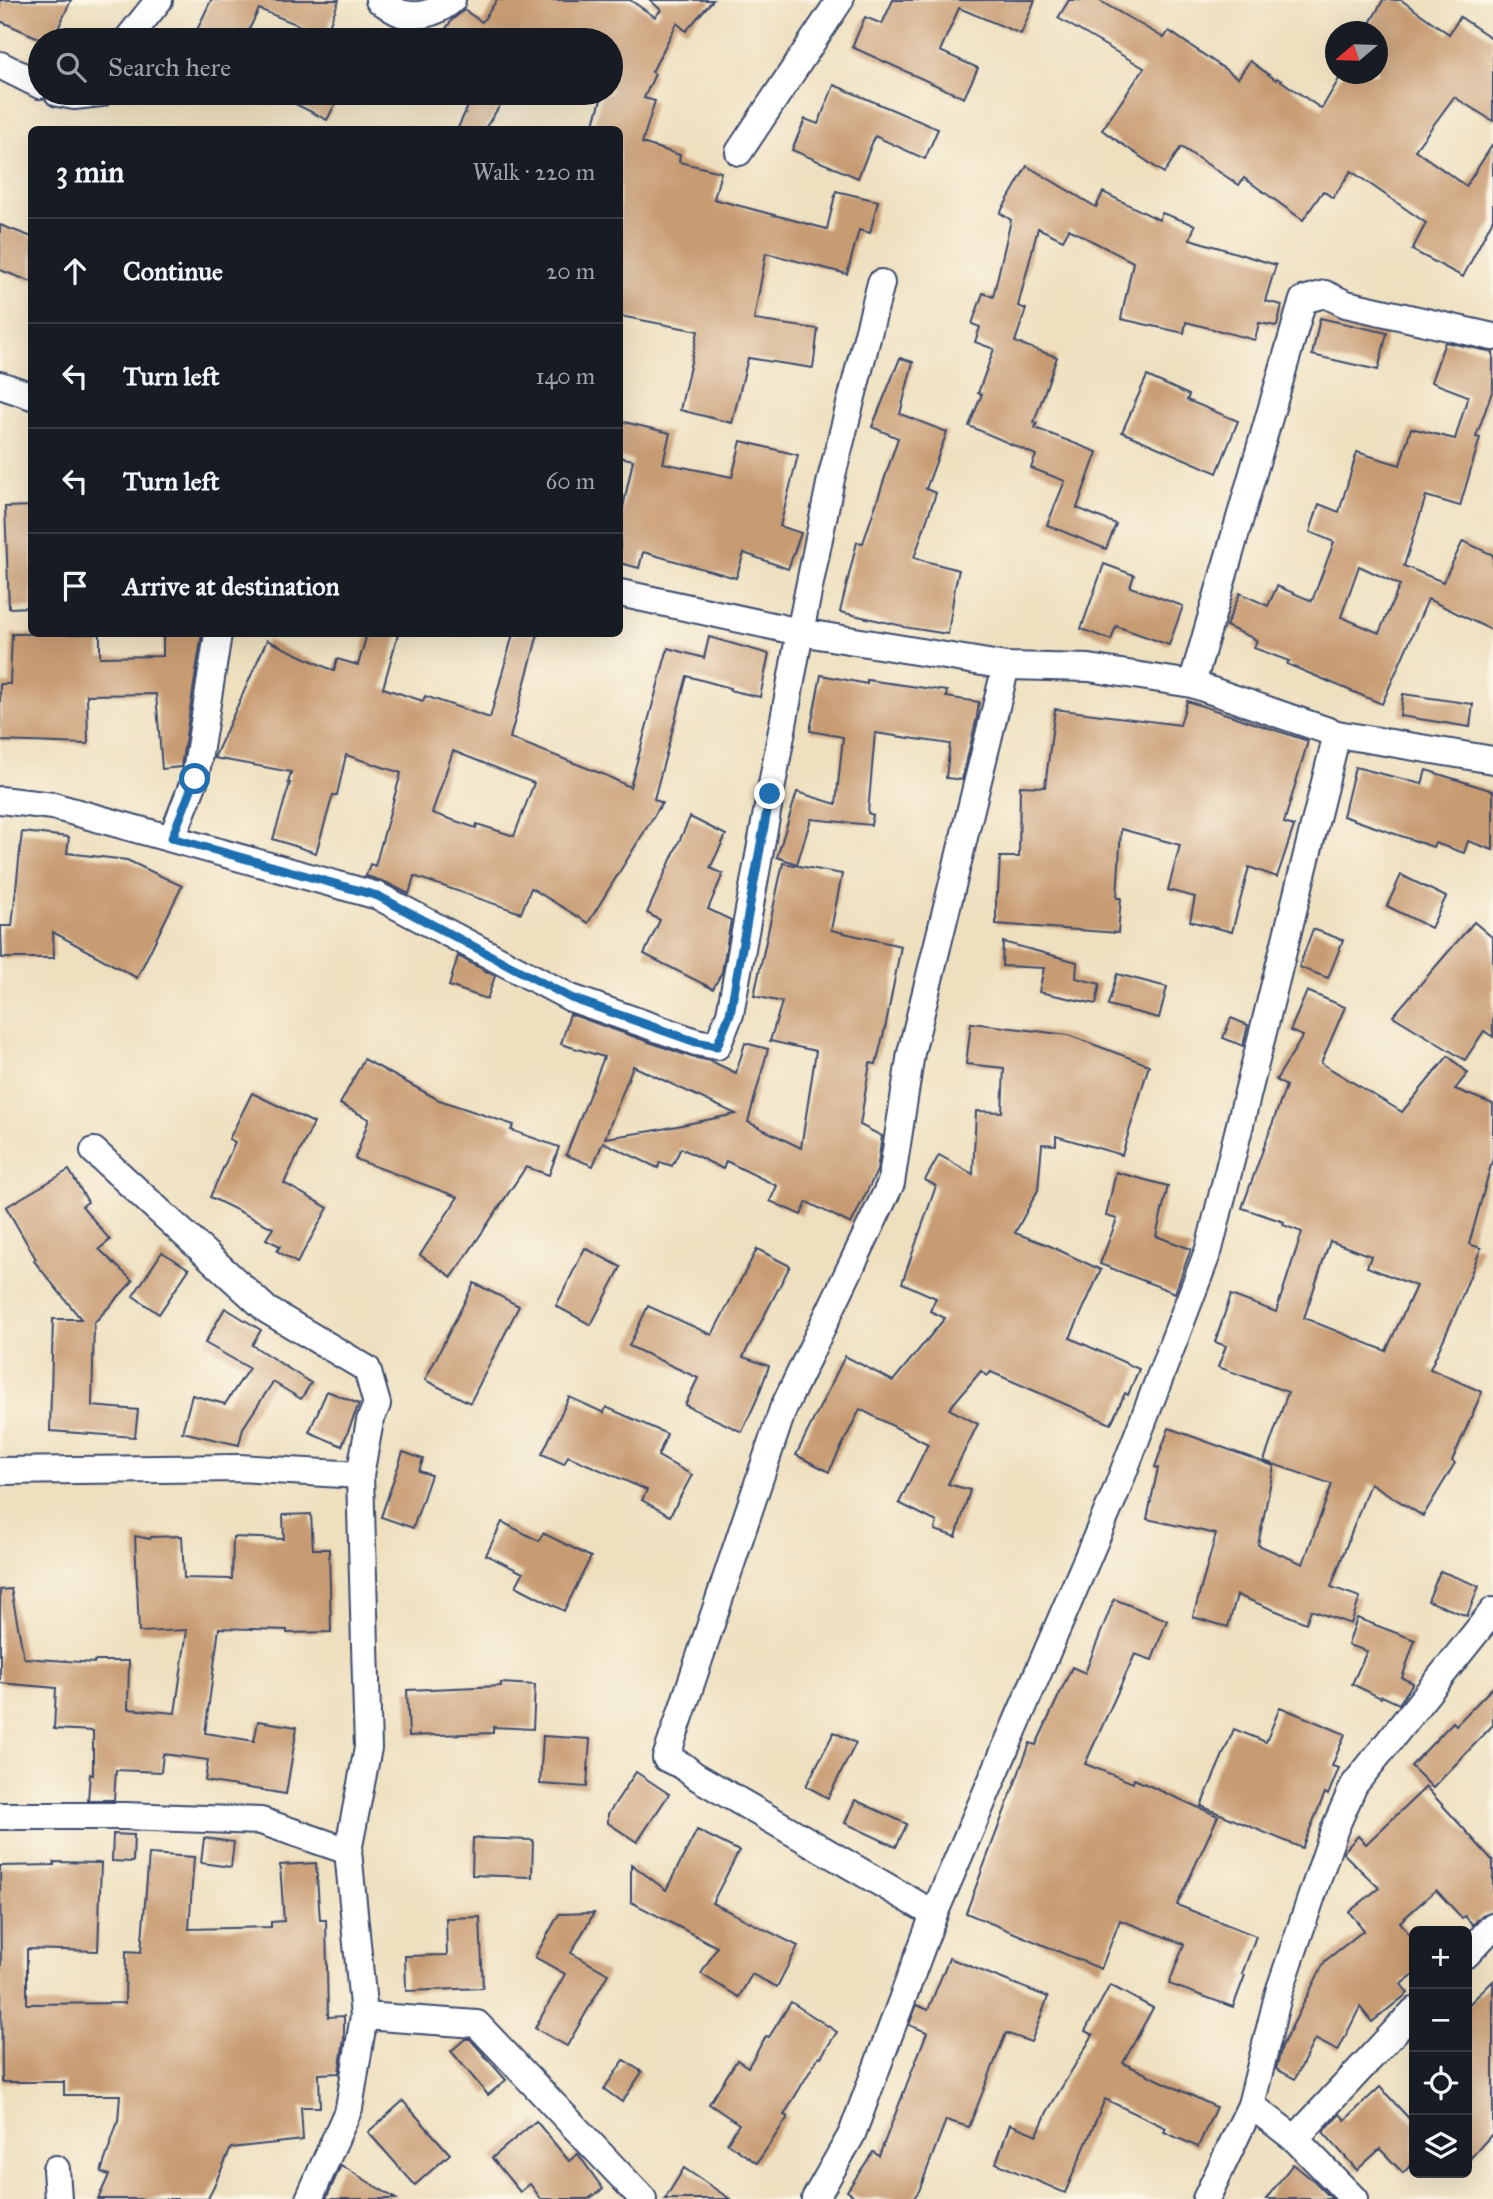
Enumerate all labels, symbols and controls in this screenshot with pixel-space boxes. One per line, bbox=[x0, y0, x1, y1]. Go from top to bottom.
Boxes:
north arrow bbox=[1325, 21, 1388, 84]
search box bbox=[28, 28, 623, 105]
icon: search bbox=[52, 48, 90, 86]
text: Search here bbox=[108, 51, 231, 83]
text: 3 min bbox=[56, 154, 124, 190]
text: Walk · 220 m bbox=[472, 158, 595, 186]
icon: ahead bbox=[56, 252, 94, 290]
text: Continue bbox=[123, 255, 223, 287]
text: 20 m bbox=[546, 257, 595, 285]
icon: left bbox=[56, 357, 94, 395]
text: Turn left bbox=[123, 360, 219, 392]
text: 140 m bbox=[535, 362, 595, 390]
icon: left bbox=[56, 462, 94, 500]
text: Turn left bbox=[123, 465, 219, 497]
text: 60 m bbox=[546, 467, 595, 495]
icon: arrive bbox=[56, 567, 94, 605]
text: Arrive at destination bbox=[123, 570, 340, 602]
route start bbox=[179, 763, 210, 794]
route end bbox=[754, 778, 785, 809]
map controls bbox=[1409, 1926, 1472, 2178]
button: + bbox=[1409, 1926, 1472, 1989]
button: − bbox=[1409, 1989, 1472, 2052]
button: locate bbox=[1409, 2052, 1472, 2115]
button: layers bbox=[1409, 2115, 1472, 2178]

